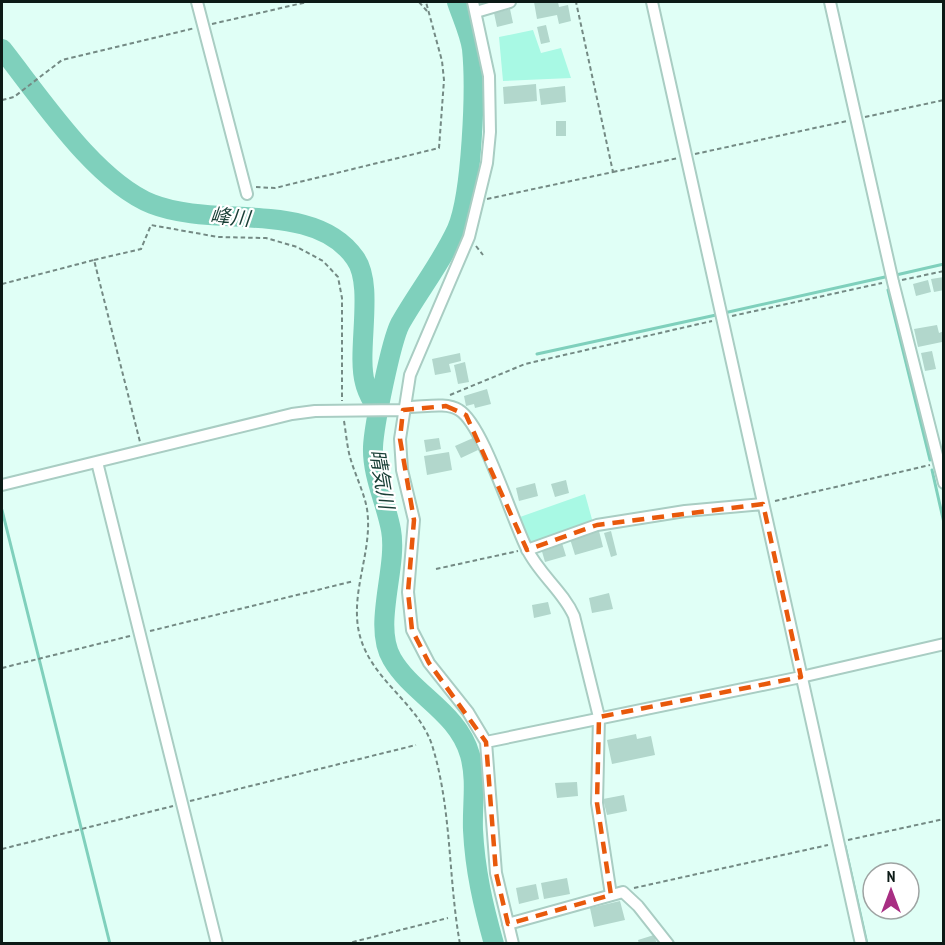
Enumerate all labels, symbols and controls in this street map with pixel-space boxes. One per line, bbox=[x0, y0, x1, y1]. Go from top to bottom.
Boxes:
water label: 峰川 bbox=[209, 202, 253, 232]
water label: 晴気川 bbox=[364, 447, 400, 513]
north arrow bbox=[861, 861, 921, 921]
text: N bbox=[887, 866, 895, 886]

